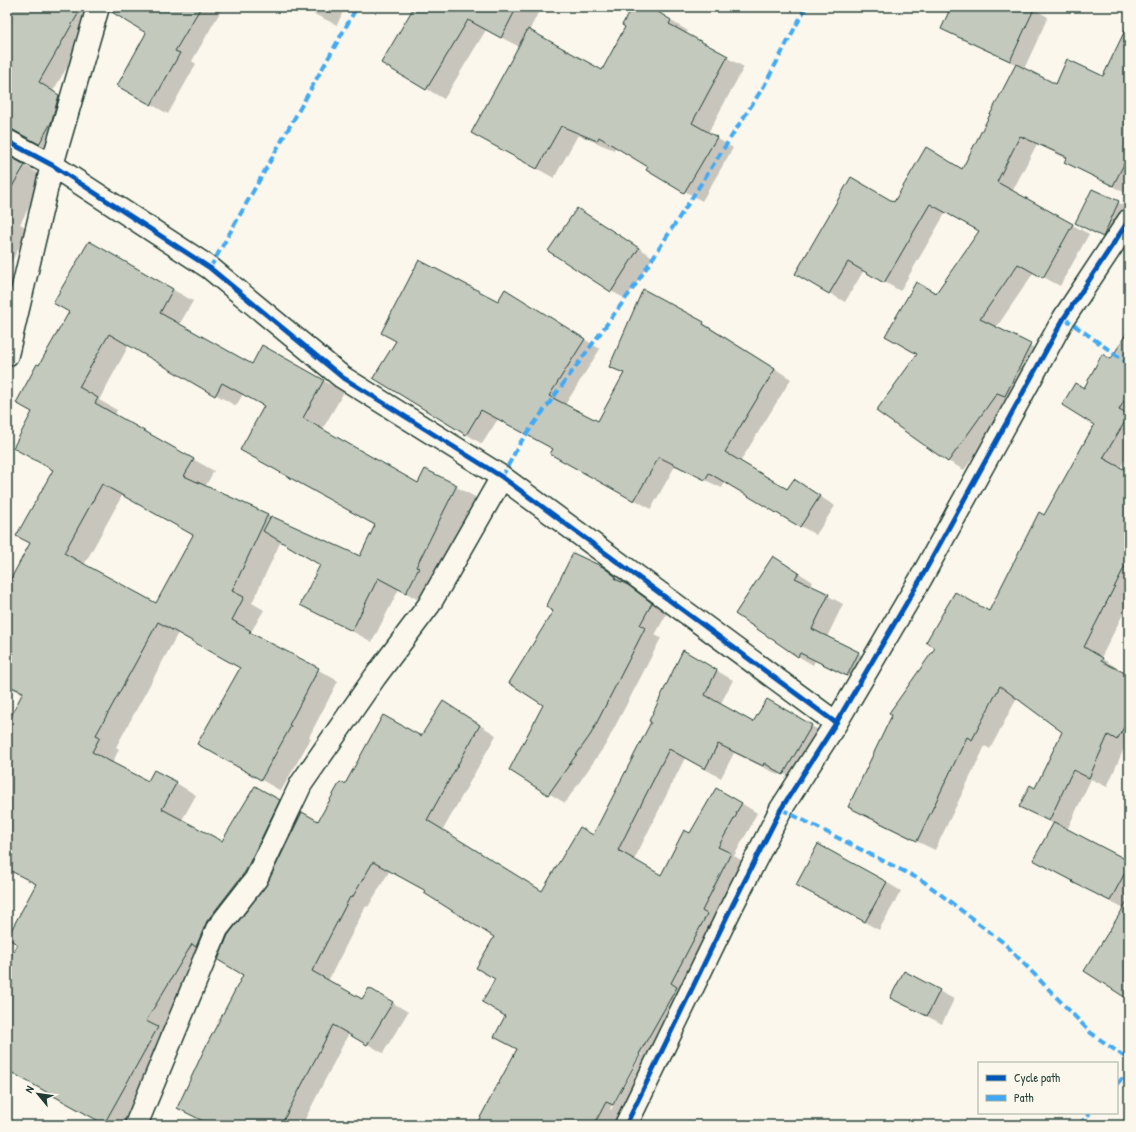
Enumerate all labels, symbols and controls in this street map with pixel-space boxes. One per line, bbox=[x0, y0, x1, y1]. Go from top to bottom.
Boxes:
legend bbox=[978, 1062, 1118, 1114]
text: Cycle path bbox=[1014, 1069, 1060, 1086]
north arrow bbox=[18, 1074, 58, 1114]
text: N bbox=[22, 1083, 37, 1095]
text: Path bbox=[1014, 1089, 1034, 1106]

